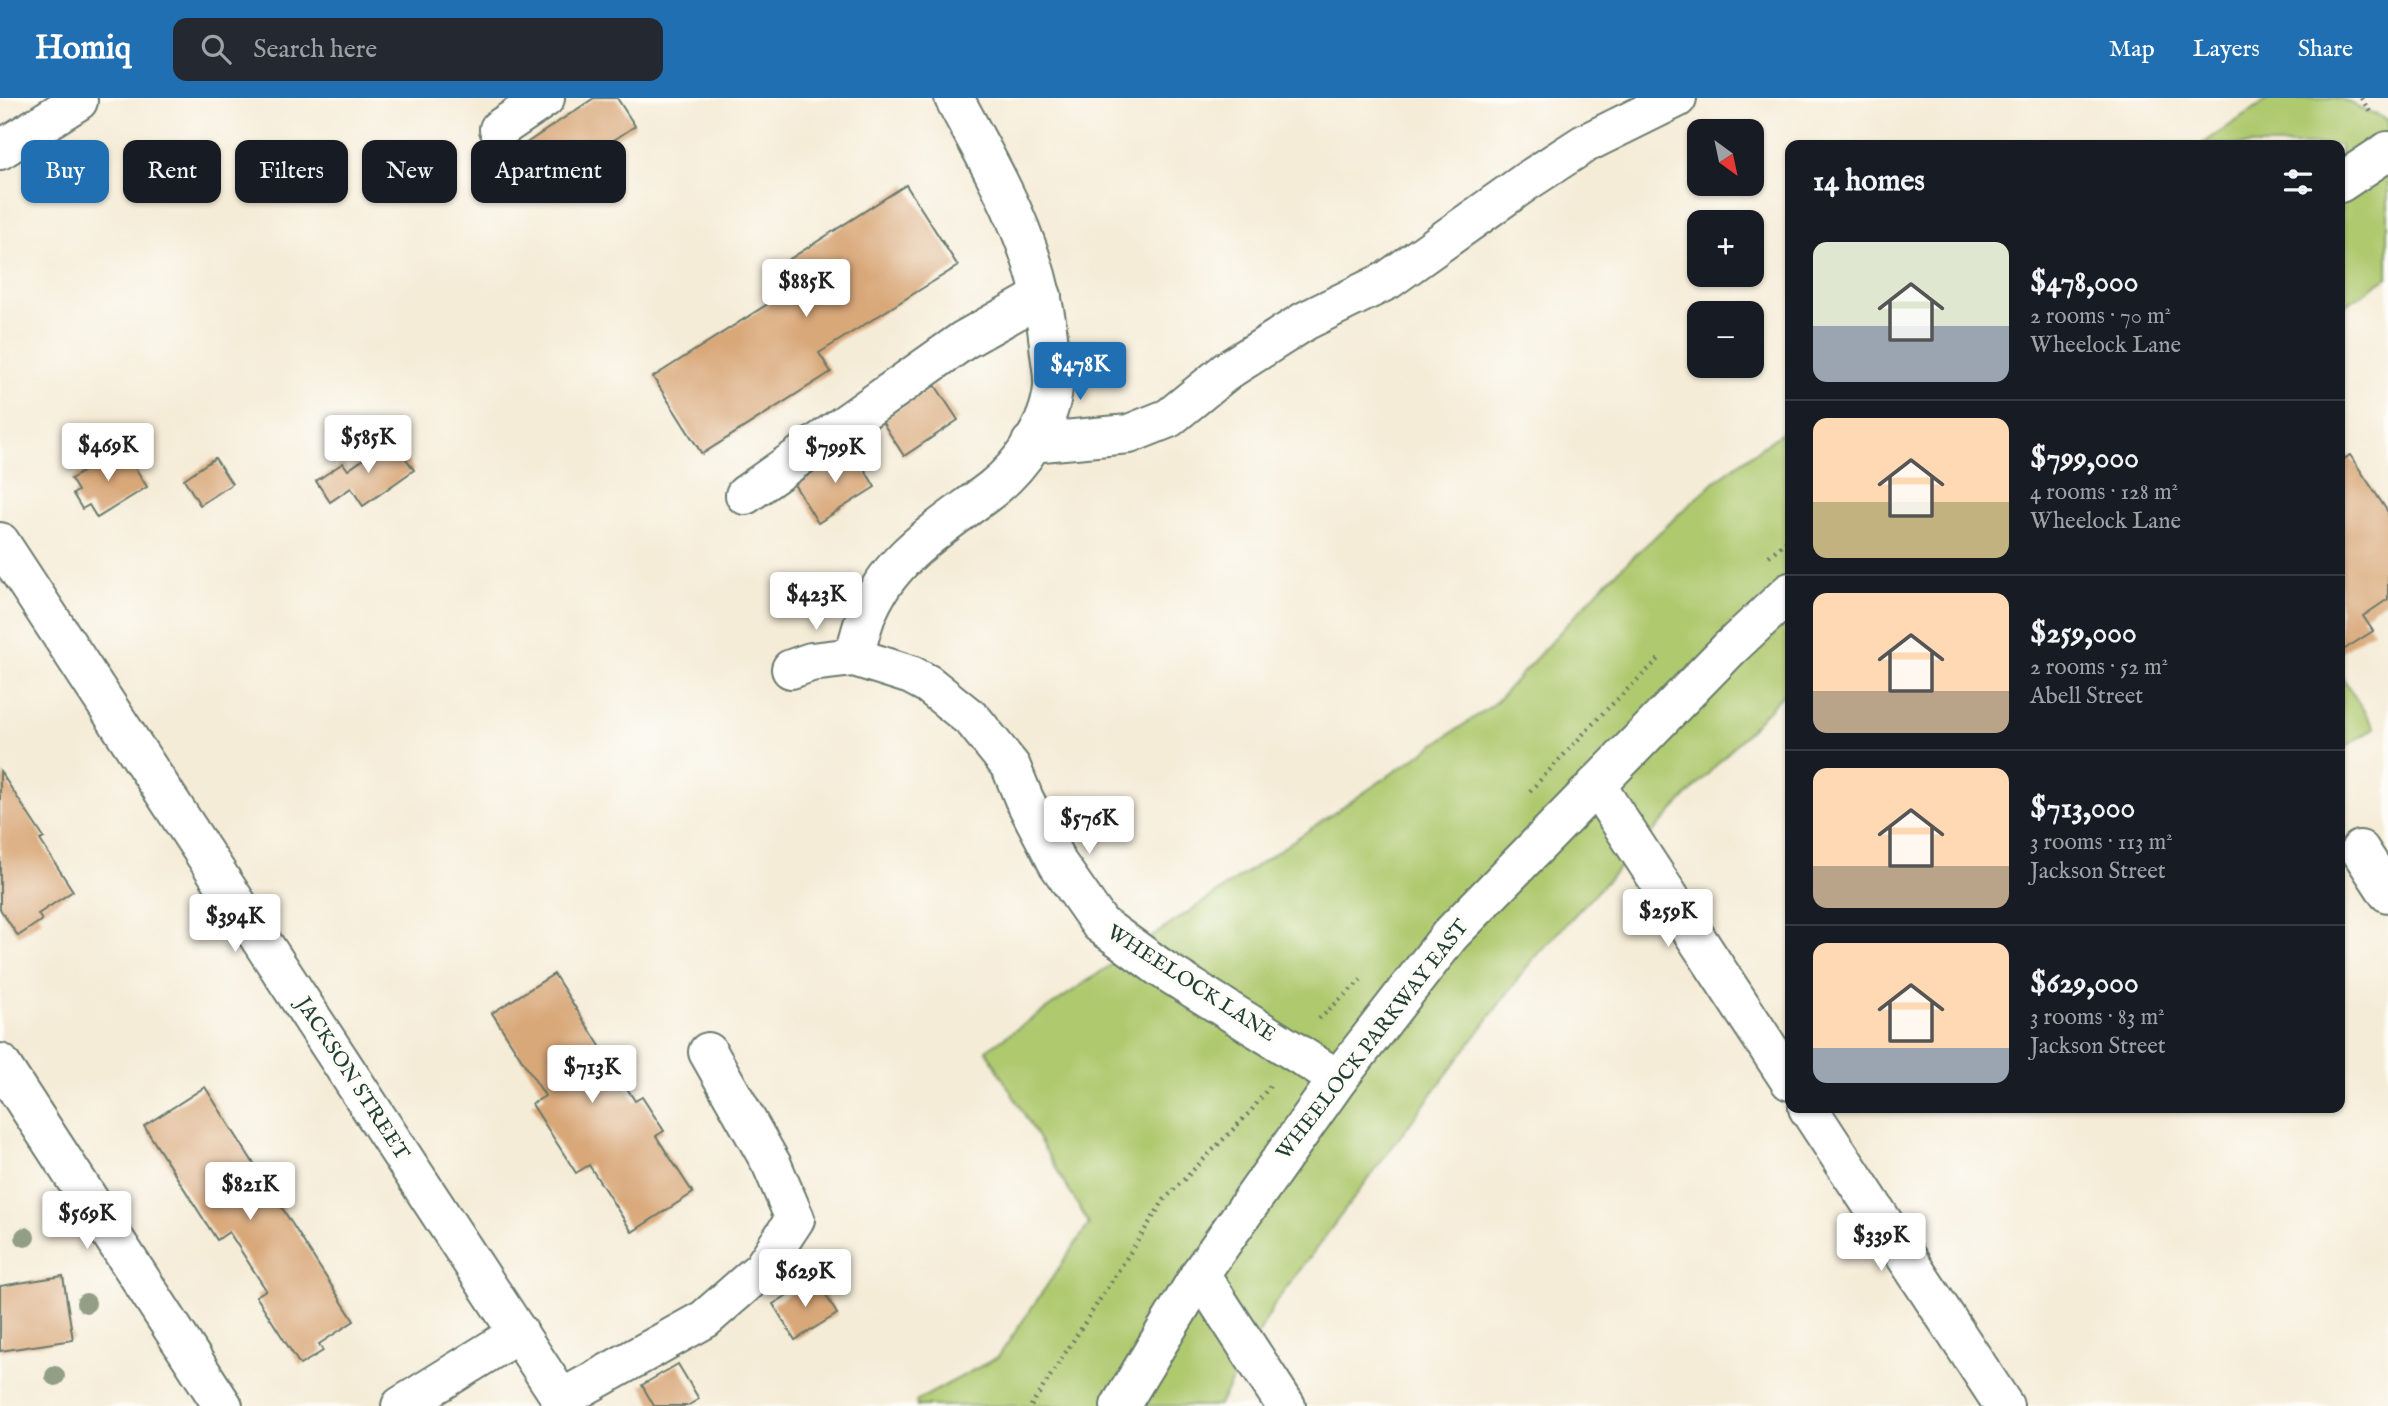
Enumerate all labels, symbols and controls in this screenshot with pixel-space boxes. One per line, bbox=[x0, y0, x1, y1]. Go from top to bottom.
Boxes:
search box bbox=[173, 18, 663, 81]
text: Homiq bbox=[35, 28, 131, 70]
icon: search bbox=[197, 30, 235, 68]
text: Search here bbox=[253, 33, 377, 66]
text: Map bbox=[2109, 34, 2155, 65]
text: Layers bbox=[2193, 34, 2260, 65]
text: Share bbox=[2298, 34, 2353, 65]
north arrow bbox=[1687, 119, 1764, 196]
map controls bbox=[1687, 119, 1764, 378]
chip: Buy bbox=[21, 140, 109, 203]
chip: Rent bbox=[123, 140, 221, 203]
chip: Filters bbox=[235, 140, 348, 203]
chip: New bbox=[362, 140, 457, 203]
chip: Apartment bbox=[471, 140, 626, 203]
text: 14 homes bbox=[1813, 163, 1925, 201]
icon: filters bbox=[2279, 163, 2317, 201]
button: + bbox=[1687, 210, 1764, 287]
pin: $885K bbox=[757, 260, 855, 319]
text: $478,000 bbox=[2030, 264, 2138, 302]
text: $885K bbox=[778, 267, 834, 296]
icon: home bbox=[1869, 270, 1953, 354]
button: − bbox=[1687, 301, 1764, 378]
text: 2 rooms · 70 m² bbox=[2030, 302, 2171, 331]
text: Wheelock Lane bbox=[2030, 331, 2181, 360]
pin: $478K bbox=[1031, 342, 1129, 402]
text: $478K bbox=[1050, 350, 1110, 379]
pin: $585K bbox=[319, 416, 417, 475]
text: $585K bbox=[340, 423, 396, 452]
pin: $469K bbox=[59, 424, 157, 483]
pin: $799K bbox=[786, 426, 884, 485]
text: $469K bbox=[78, 431, 138, 460]
text: $799K bbox=[805, 433, 865, 462]
text: $799,000 bbox=[2030, 440, 2139, 478]
icon: home bbox=[1869, 446, 1953, 530]
text: 4 rooms · 128 m² bbox=[2030, 478, 2178, 507]
text: Wheelock Lane bbox=[2030, 507, 2181, 536]
pin: $423K bbox=[767, 573, 865, 632]
text: $423K bbox=[786, 580, 846, 609]
text: $259,000 bbox=[2030, 615, 2137, 653]
icon: home bbox=[1869, 621, 1953, 705]
text: 2 rooms · 52 m² bbox=[2030, 653, 2168, 682]
text: Abell Street bbox=[2030, 682, 2143, 711]
text: $713,000 bbox=[2030, 790, 2135, 828]
pin: $576K bbox=[1040, 796, 1138, 856]
icon: home bbox=[1869, 796, 1953, 880]
text: $576K bbox=[1060, 804, 1118, 833]
text: 3 rooms · 113 m² bbox=[2030, 828, 2173, 857]
text: Jackson Street bbox=[2030, 857, 2166, 886]
pin: $259K bbox=[1619, 890, 1717, 949]
pin: $394K bbox=[186, 894, 284, 954]
text: $259K bbox=[1639, 897, 1697, 926]
text: $394K bbox=[205, 902, 265, 931]
street label: WHEELOCK PARKWAY EAST bbox=[1271, 914, 1476, 1166]
street label: WHEELOCK LANE bbox=[1101, 919, 1281, 1049]
text: $629,000 bbox=[2030, 965, 2139, 1003]
icon: home bbox=[1869, 971, 1953, 1055]
street label: JACKSON STREET bbox=[288, 991, 415, 1166]
text: 3 rooms · 83 m² bbox=[2030, 1003, 2165, 1032]
text: Jackson Street bbox=[2030, 1032, 2166, 1061]
pin: $713K bbox=[543, 1046, 641, 1105]
text: $713K bbox=[563, 1053, 621, 1082]
pin: $821K bbox=[201, 1162, 299, 1222]
text: $821K bbox=[221, 1170, 279, 1199]
pin: $569K bbox=[38, 1192, 136, 1251]
text: $569K bbox=[58, 1199, 116, 1228]
pin: $339K bbox=[1832, 1214, 1930, 1273]
text: $339K bbox=[1853, 1221, 1909, 1250]
pin: $629K bbox=[756, 1250, 854, 1309]
text: $629K bbox=[775, 1257, 835, 1286]

